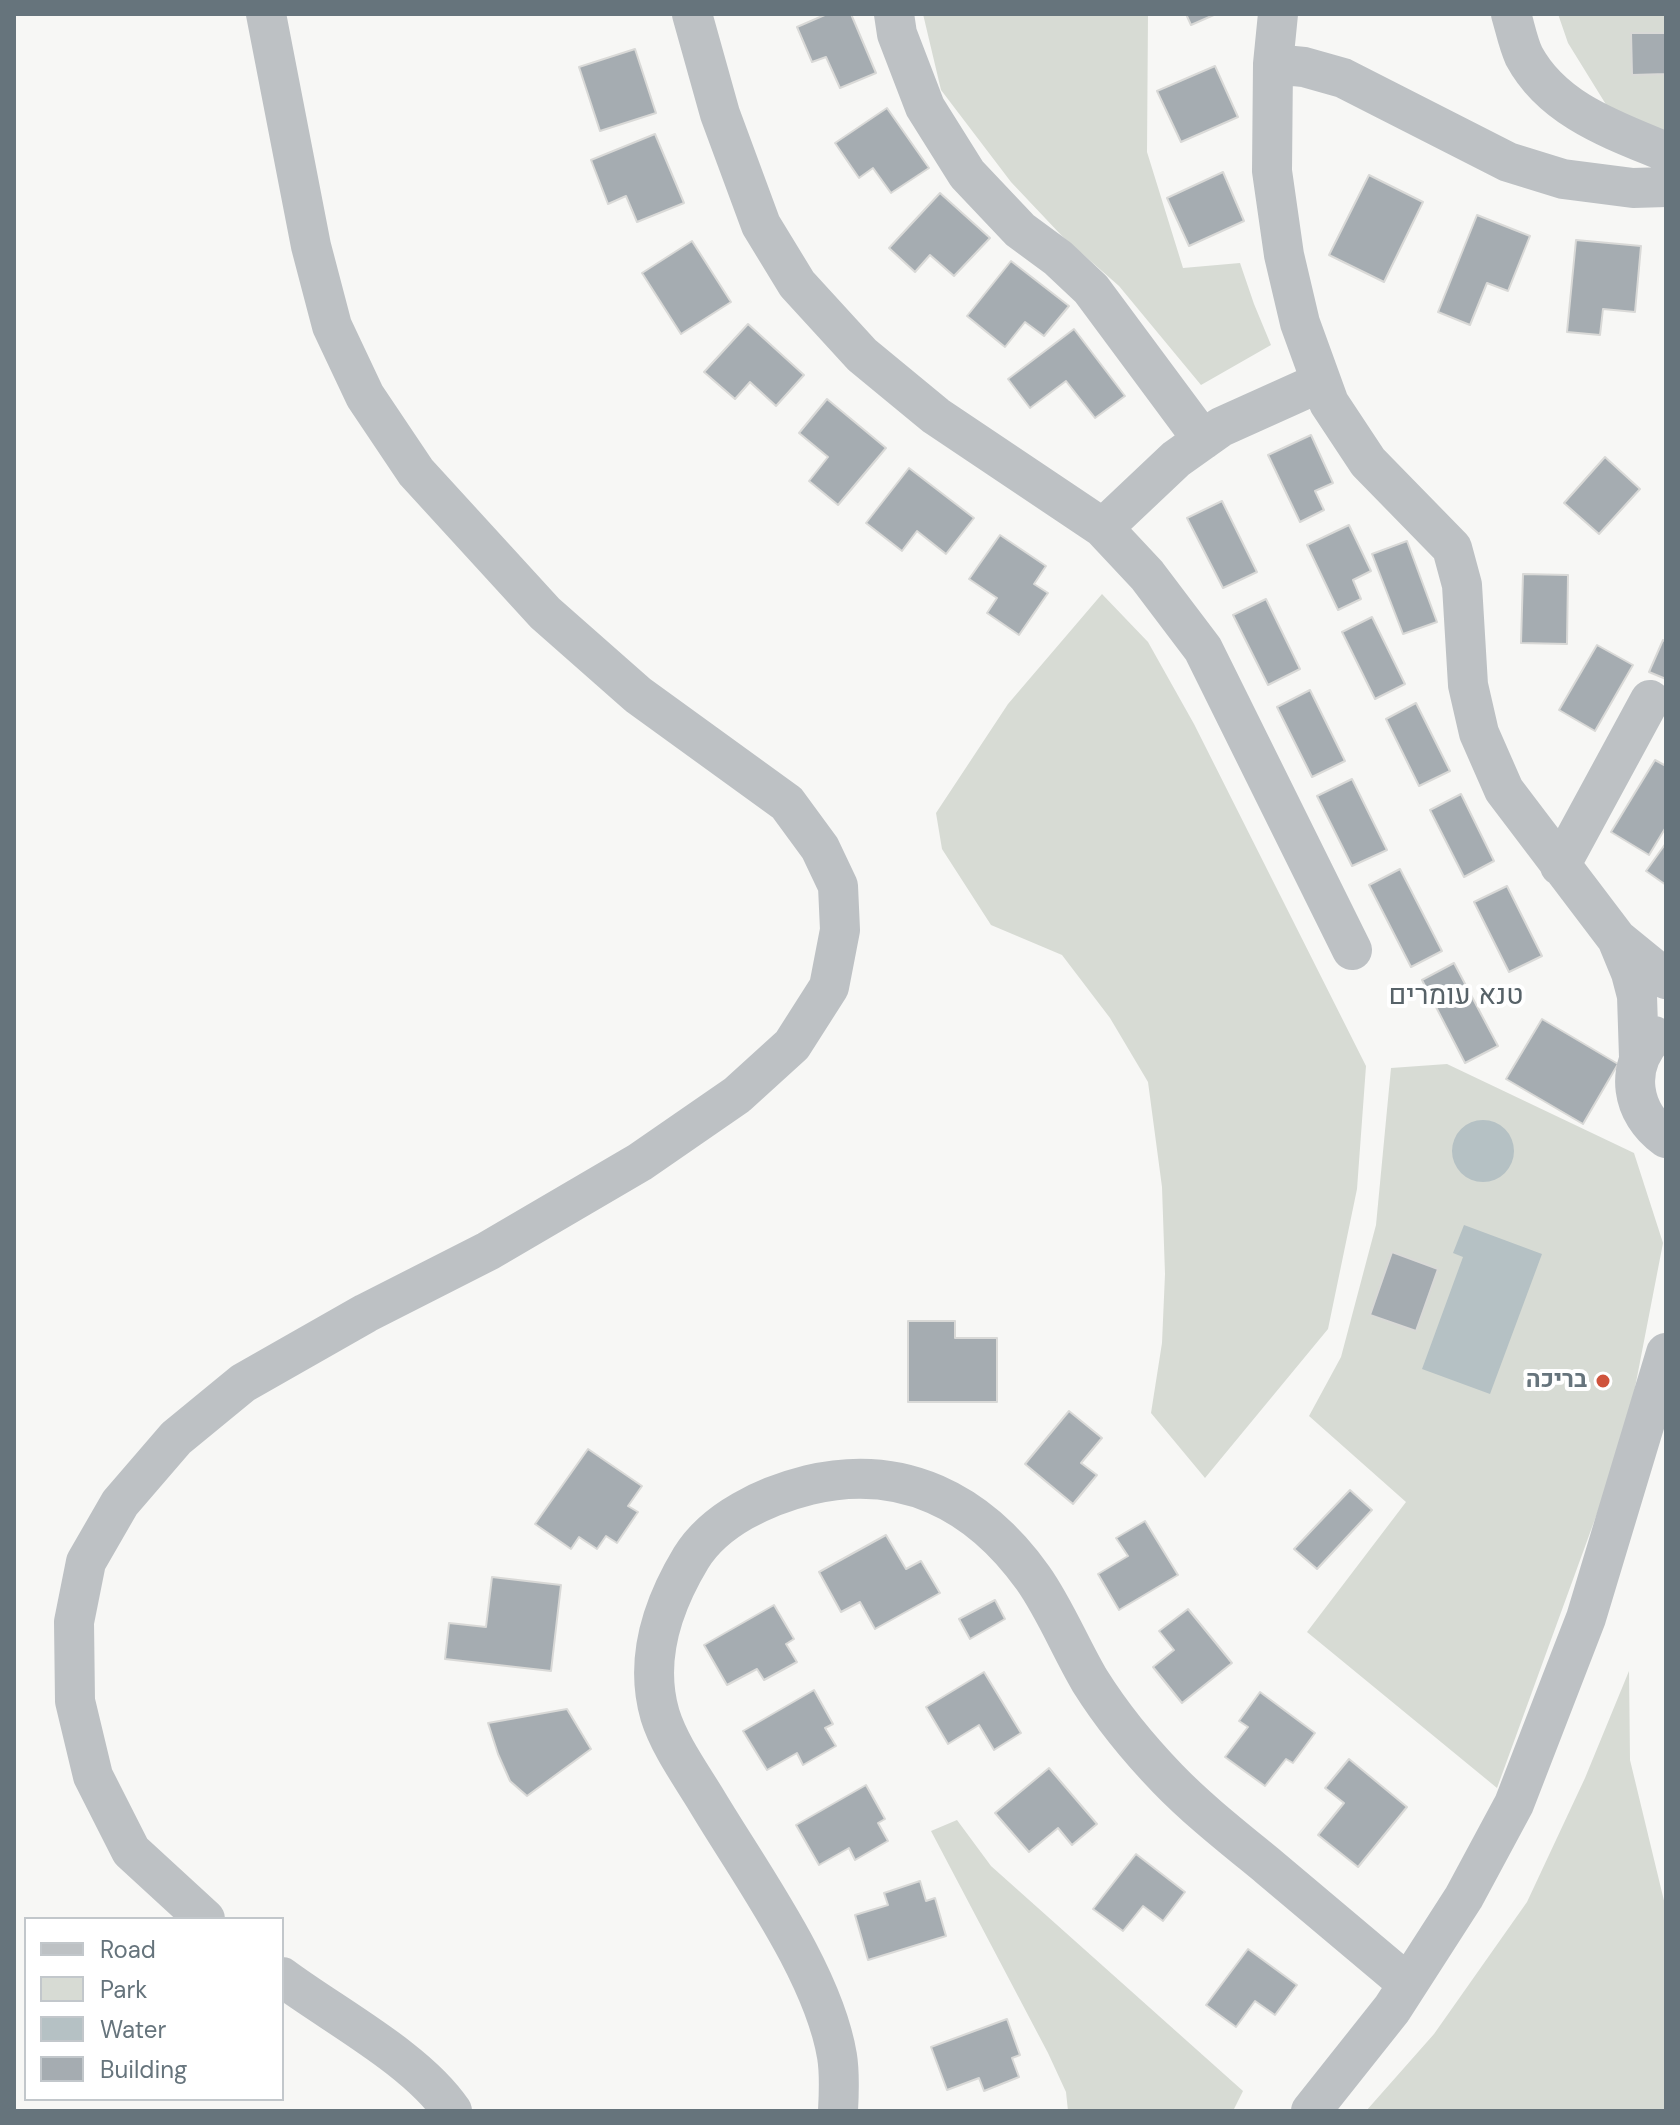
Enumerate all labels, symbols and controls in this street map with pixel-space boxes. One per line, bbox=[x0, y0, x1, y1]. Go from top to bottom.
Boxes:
district label: טנא עומרים bbox=[1388, 980, 1524, 1014]
place label: בריכה bbox=[1526, 1367, 1587, 1395]
marker: בריכה bbox=[1594, 1372, 1612, 1390]
legend bbox=[24, 1917, 284, 2101]
text: Road bbox=[100, 1934, 156, 1965]
text: Park bbox=[100, 1974, 147, 2005]
text: Water bbox=[100, 2014, 166, 2045]
text: Building bbox=[100, 2054, 187, 2085]

